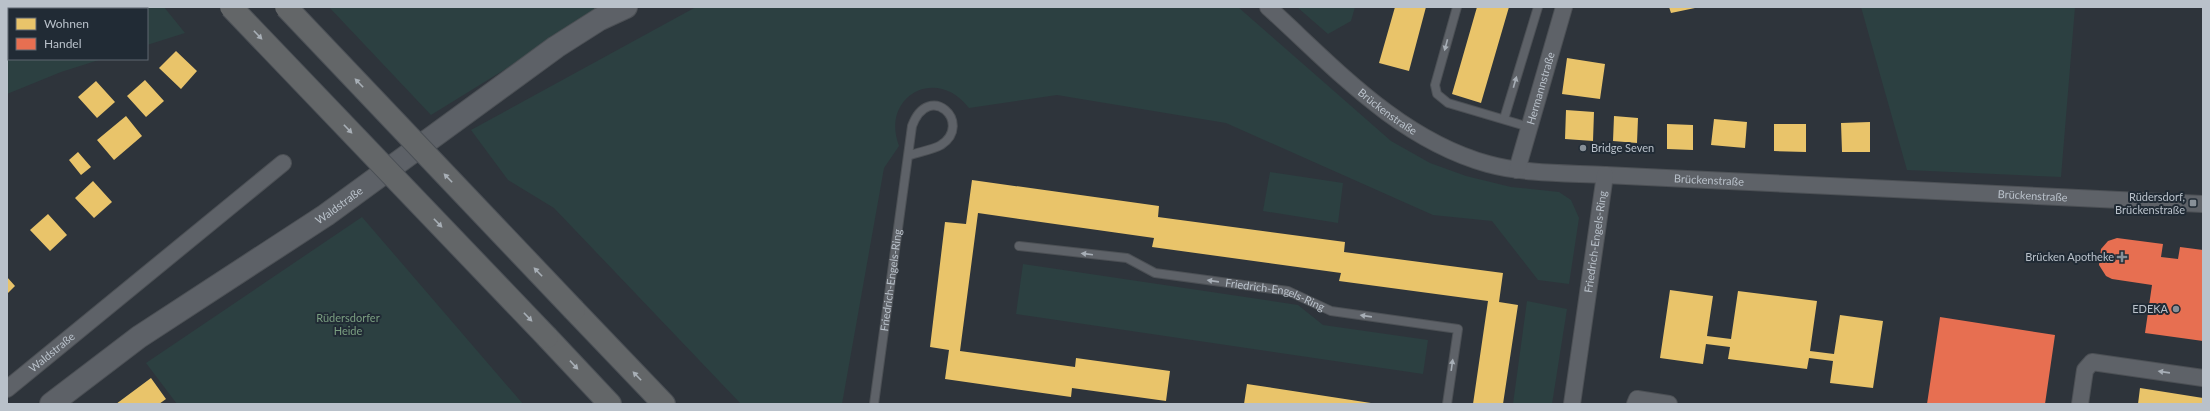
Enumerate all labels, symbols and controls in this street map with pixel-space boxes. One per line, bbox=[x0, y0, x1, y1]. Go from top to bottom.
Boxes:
legend bbox=[8, 8, 148, 60]
text: Wohnen bbox=[44, 16, 89, 31]
one-way arrow bbox=[253, 30, 263, 40]
text: Handel bbox=[44, 36, 82, 51]
one-way arrow bbox=[1443, 39, 1449, 51]
street label: Hermannstraße bbox=[1523, 50, 1557, 126]
one-way arrow bbox=[1512, 76, 1518, 88]
one-way arrow bbox=[354, 78, 364, 88]
street label: Brückenstraße bbox=[1356, 85, 1420, 137]
one-way arrow bbox=[343, 124, 353, 134]
place label: Bridge Seven bbox=[1591, 141, 1654, 154]
marker: Bridge Seven bbox=[1578, 143, 1588, 153]
street label: Brückenstraße bbox=[1674, 171, 1744, 188]
one-way arrow bbox=[444, 173, 453, 183]
street label: Waldstraße bbox=[312, 183, 365, 226]
street label: Brückenstraße bbox=[1997, 187, 2068, 203]
street label: Friedrich-Engels-Ring bbox=[1581, 189, 1609, 294]
place label: Rüdersdorf, Brückenstraße bbox=[2115, 190, 2185, 216]
marker: Rüdersdorf, Brückenstraße bbox=[2188, 198, 2198, 208]
one-way arrow bbox=[433, 218, 443, 228]
street label: Friedrich-Engels-Ring bbox=[877, 228, 904, 332]
place label: Brücken Apotheke bbox=[2025, 250, 2114, 263]
one-way arrow bbox=[1081, 251, 1093, 257]
marker: Brücken Apotheke bbox=[2117, 252, 2127, 262]
one-way arrow bbox=[533, 267, 543, 277]
street label: Friedrich-Engels-Ring bbox=[1225, 276, 1327, 313]
one-way arrow bbox=[1207, 278, 1219, 284]
place label: EDEKA bbox=[2132, 302, 2169, 315]
marker: EDEKA bbox=[2171, 304, 2181, 314]
park label: Rüdersdorfer Heide bbox=[316, 311, 380, 337]
one-way arrow bbox=[523, 312, 533, 322]
one-way arrow bbox=[1359, 313, 1372, 319]
street label: Waldstraße bbox=[26, 329, 77, 374]
one-way arrow bbox=[1449, 359, 1455, 371]
one-way arrow bbox=[569, 360, 578, 370]
one-way arrow bbox=[2158, 369, 2170, 375]
one-way arrow bbox=[632, 371, 642, 381]

